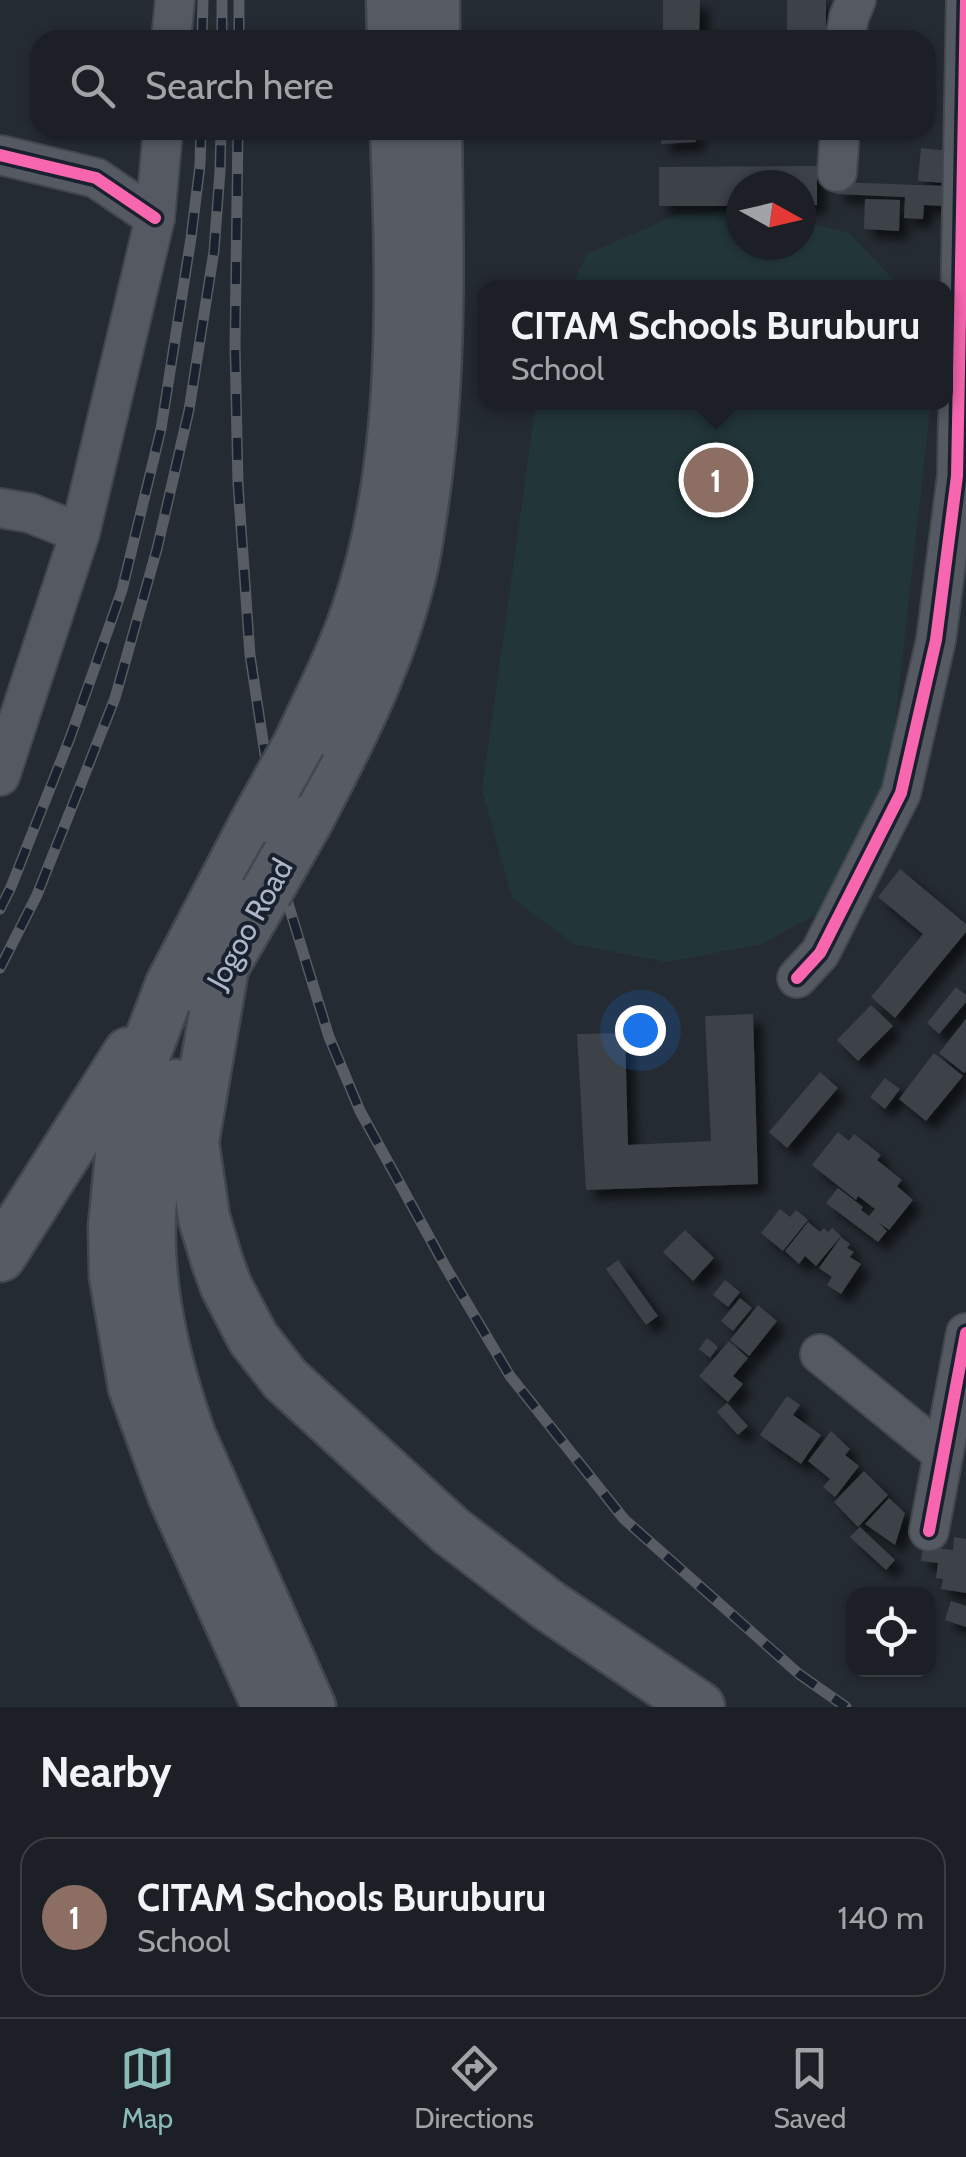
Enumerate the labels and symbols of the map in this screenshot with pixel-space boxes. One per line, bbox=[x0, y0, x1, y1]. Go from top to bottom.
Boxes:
north arrow bbox=[726, 170, 816, 260]
pin: 1 bbox=[684, 442, 748, 518]
street label: Jogoo Road bbox=[198, 852, 301, 996]
your location bbox=[615, 1005, 666, 1056]

